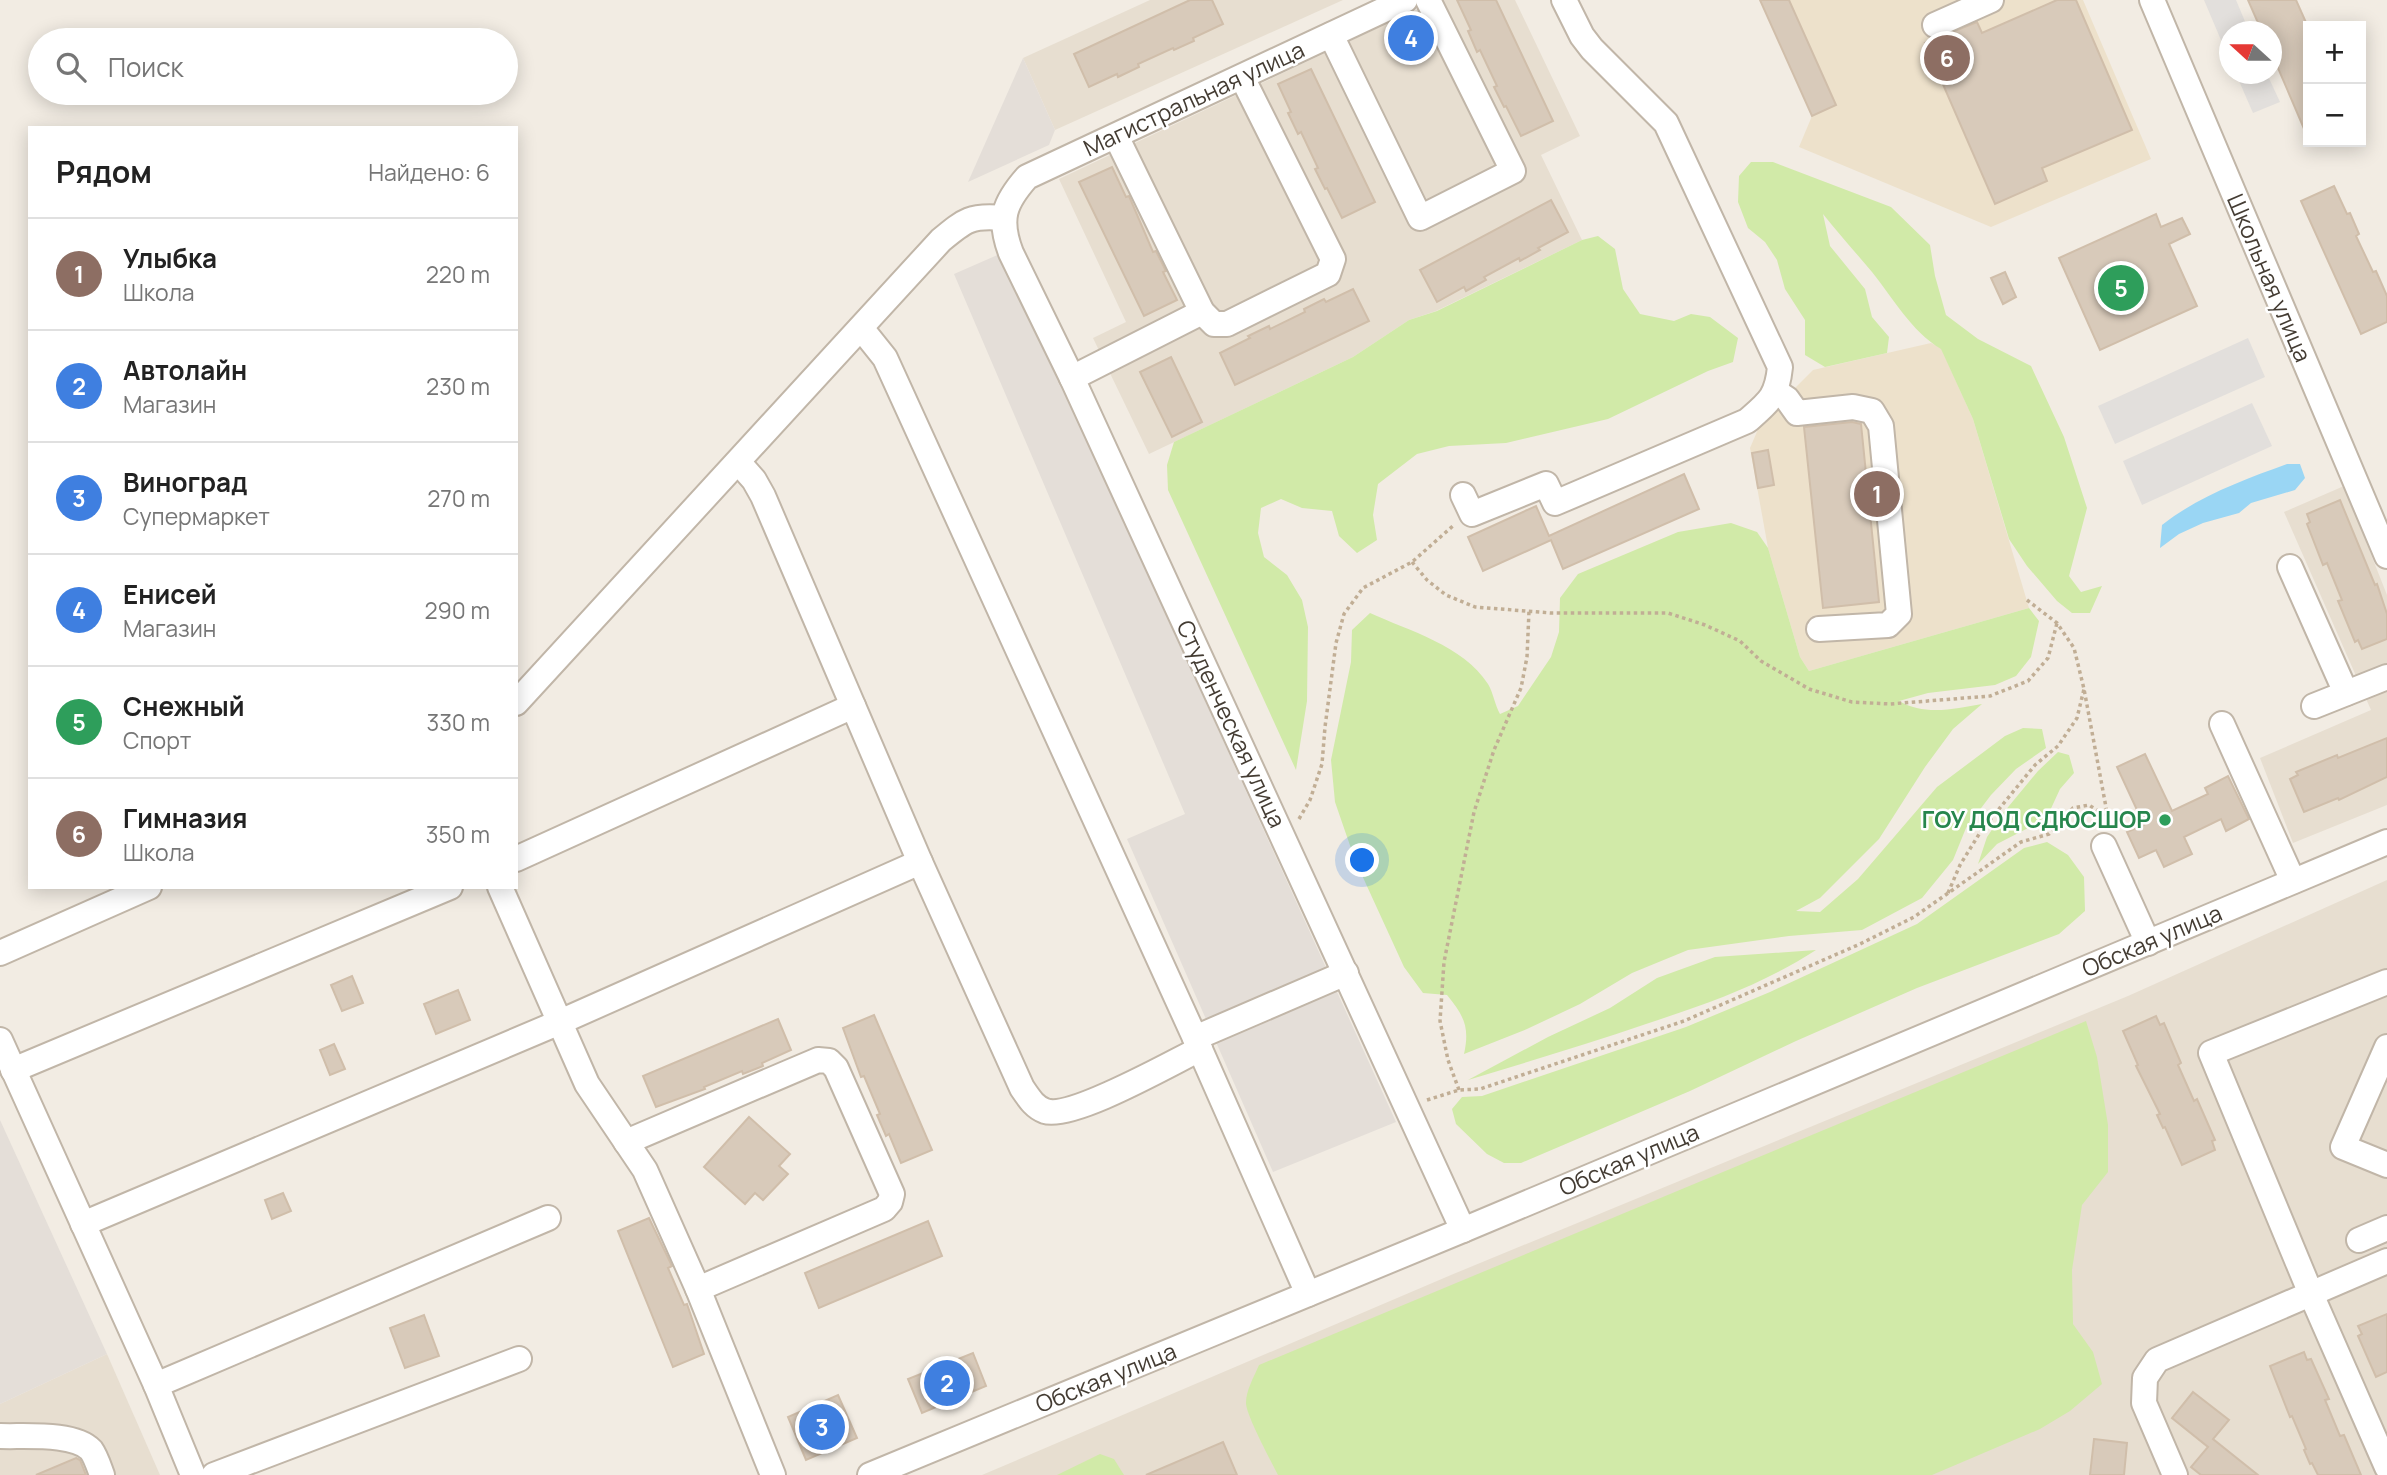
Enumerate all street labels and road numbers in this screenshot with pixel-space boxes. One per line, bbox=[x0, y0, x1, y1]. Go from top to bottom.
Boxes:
street label: Магистральная улица bbox=[1078, 33, 1309, 163]
street label: Школьная улица bbox=[2220, 189, 2320, 366]
street label: Студенческая улица bbox=[1170, 615, 1294, 833]
street label: Обская улица bbox=[2077, 896, 2227, 984]
street label: Обская улица bbox=[1554, 1115, 1704, 1203]
street label: Обская улица bbox=[1030, 1334, 1181, 1420]

